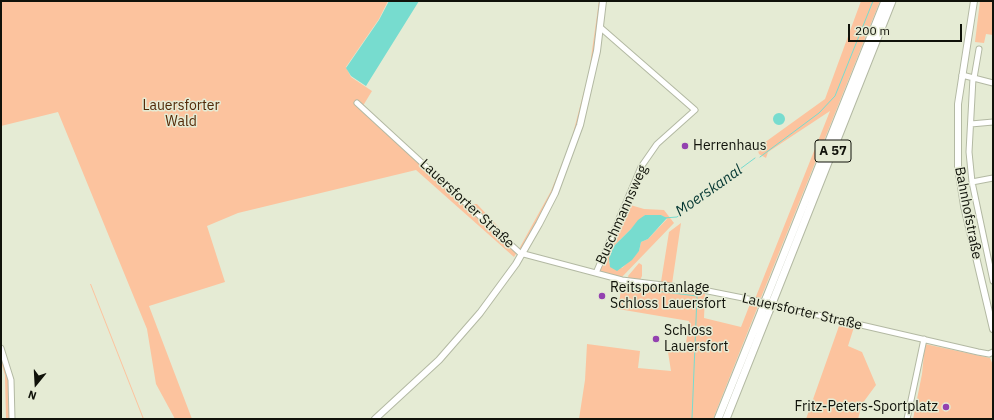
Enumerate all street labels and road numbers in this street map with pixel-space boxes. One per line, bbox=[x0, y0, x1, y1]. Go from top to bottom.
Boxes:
road number: A 57 bbox=[815, 140, 851, 162]
street label: Lauersforter Straße bbox=[416, 156, 518, 252]
street label: Buschmannsweg bbox=[593, 163, 651, 267]
street label: Bahnhofstraße bbox=[951, 165, 985, 261]
street label: Lauersforter Straße bbox=[740, 290, 864, 334]

